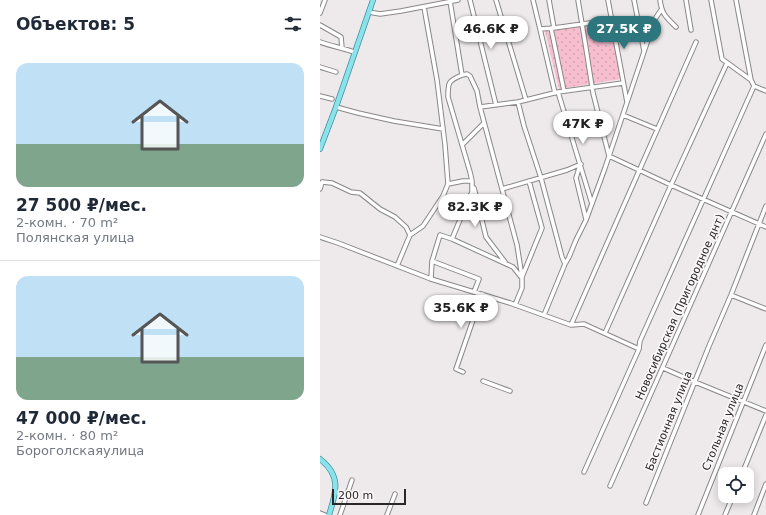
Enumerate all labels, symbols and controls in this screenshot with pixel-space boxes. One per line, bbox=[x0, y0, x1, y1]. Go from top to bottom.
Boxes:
icon: filters bbox=[282, 13, 304, 35]
text: Объектов: 5 bbox=[16, 14, 135, 34]
pin: 46.6K ₽ bbox=[454, 16, 528, 50]
pin: 27.5K ₽ bbox=[587, 16, 661, 50]
text: 46.6K ₽ bbox=[463, 21, 519, 36]
text: 27.5K ₽ bbox=[596, 21, 652, 36]
icon: home bbox=[124, 89, 196, 161]
pin: 47K ₽ bbox=[555, 111, 611, 145]
text: 47K ₽ bbox=[562, 116, 604, 131]
pin: 82.3K ₽ bbox=[438, 194, 512, 228]
text: 27 500 ₽/мес. bbox=[16, 195, 147, 215]
text: 82.3K ₽ bbox=[447, 199, 503, 214]
street label: Новосибирская (Пригородное днт) bbox=[633, 212, 727, 402]
text: 2-комн. · 70 m² bbox=[16, 215, 118, 230]
text: Полянская улица bbox=[16, 230, 135, 245]
pin: 35.6K ₽ bbox=[424, 295, 498, 329]
text: 35.6K ₽ bbox=[433, 300, 489, 315]
icon: home bbox=[124, 302, 196, 374]
street label: Бастионная улица bbox=[643, 369, 695, 473]
street label: Стольная улица bbox=[699, 381, 747, 473]
text: 47 000 ₽/мес. bbox=[16, 408, 147, 428]
text: 2-комн. · 80 m² bbox=[16, 428, 118, 443]
text: Бороголскаяулица bbox=[16, 443, 144, 458]
map controls bbox=[718, 467, 754, 503]
button: locate bbox=[718, 467, 754, 503]
scale bar bbox=[332, 487, 406, 506]
text: 200 m bbox=[338, 489, 373, 502]

